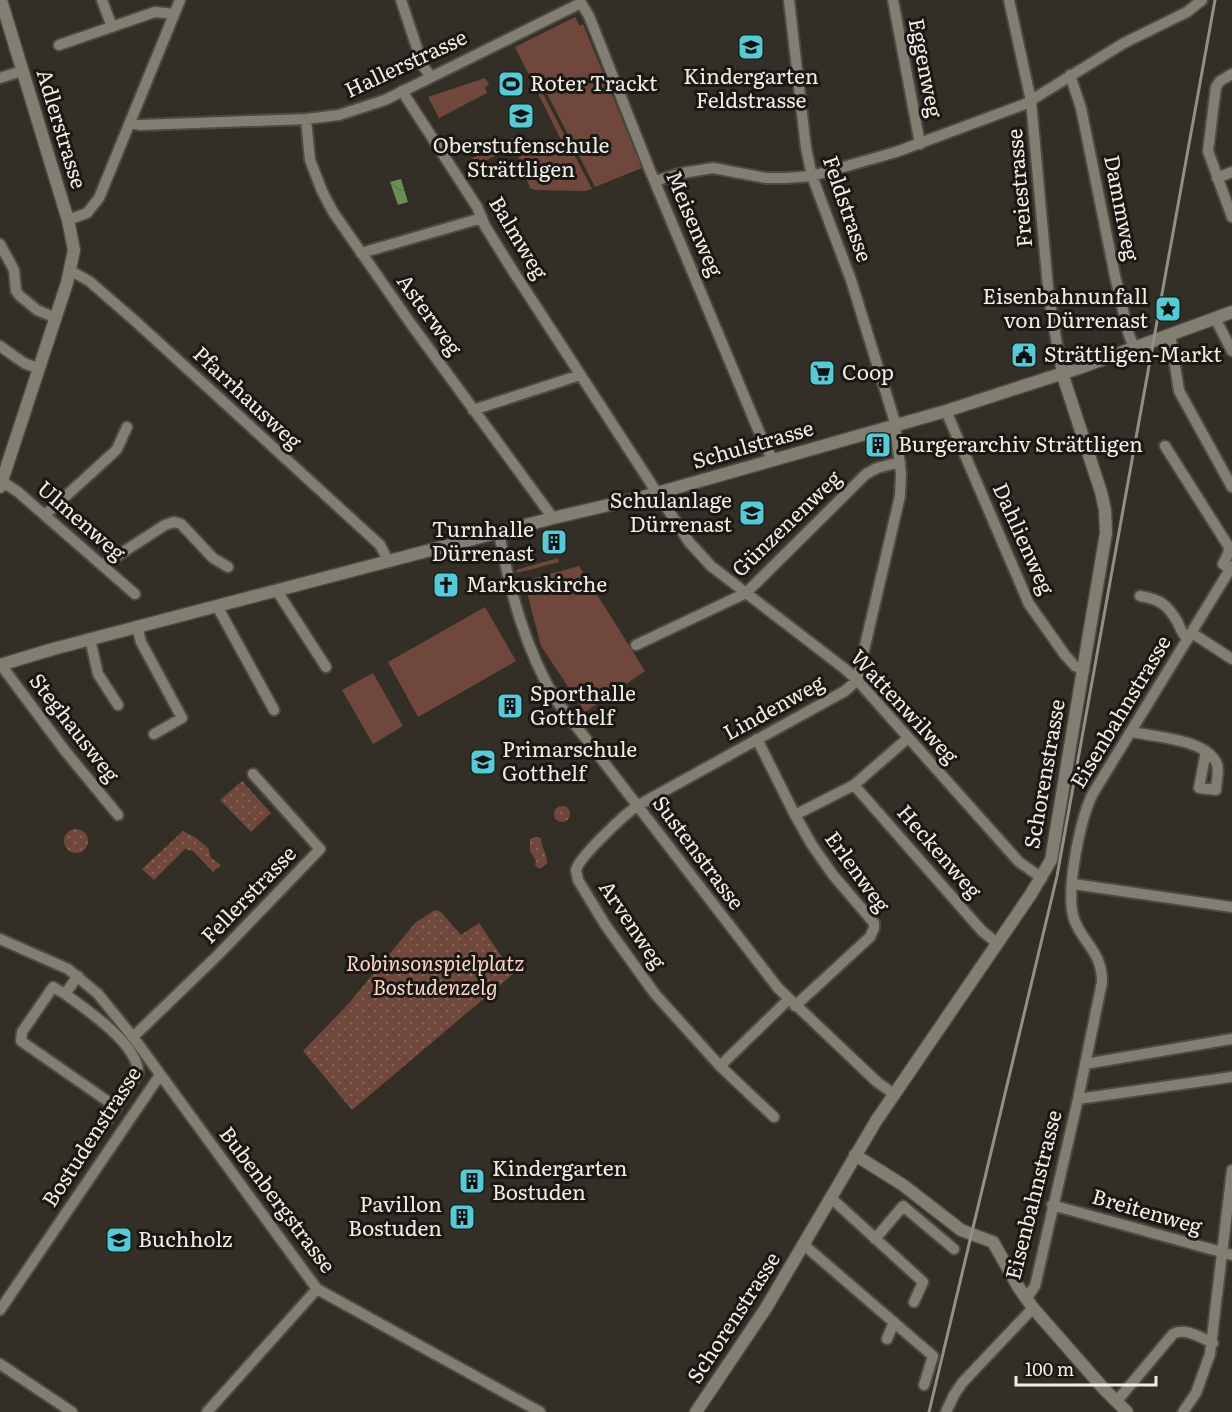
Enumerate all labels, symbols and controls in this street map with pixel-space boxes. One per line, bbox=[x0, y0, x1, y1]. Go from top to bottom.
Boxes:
street label: Eggenweg bbox=[903, 15, 952, 120]
street label: Hallerstrasse bbox=[339, 20, 471, 104]
school or university icon: Kindergarten Feldstrasse bbox=[736, 32, 766, 62]
place label: Kindergarten Feldstrasse bbox=[683, 59, 819, 114]
street label: Adlerstrasse bbox=[30, 64, 96, 192]
place label: Roter Trackt bbox=[530, 66, 658, 97]
sports icon: Roter Trackt bbox=[496, 69, 526, 99]
school or university icon: Oberstufenschule Strättligen bbox=[506, 101, 536, 131]
place label: Oberstufenschule Strättligen bbox=[433, 128, 609, 183]
street label: Freiestrasse bbox=[997, 128, 1038, 249]
street label: Feldstrasse bbox=[817, 151, 882, 266]
street label: Dammweg bbox=[1098, 152, 1149, 263]
street label: Meisenweg bbox=[660, 165, 733, 281]
street label: Balmweg bbox=[483, 189, 557, 284]
street label: Asterweg bbox=[391, 266, 471, 361]
place label: Eisenbahnunfall von Dürrenast bbox=[983, 279, 1149, 334]
place icon: Eisenbahnunfall von Dürrenast bbox=[1153, 294, 1183, 324]
street label: Pfarrhausweg bbox=[187, 337, 310, 455]
place label: Strättligen-Markt bbox=[1044, 337, 1222, 368]
public building icon: Strättligen-Markt bbox=[1009, 340, 1039, 370]
place label: Coop bbox=[842, 355, 894, 386]
supermarket icon: Coop bbox=[807, 358, 837, 388]
street label: Schulstrasse bbox=[688, 410, 817, 475]
place label: Burgerarchiv Strättligen bbox=[898, 427, 1143, 458]
building icon: Burgerarchiv Strättligen bbox=[863, 430, 893, 460]
street label: Günzenenweg bbox=[723, 462, 847, 583]
street label: Ulmenweg bbox=[32, 472, 134, 567]
street label: Dahlienweg bbox=[987, 477, 1064, 599]
place label: Schulanlage Dürrenast bbox=[610, 483, 733, 538]
school or university icon: Schulanlage Dürrenast bbox=[737, 498, 767, 528]
place label: Turnhalle Dürrenast bbox=[431, 512, 535, 567]
building icon: Turnhalle Dürrenast bbox=[539, 527, 569, 557]
place label: Markuskirche bbox=[466, 567, 607, 598]
church icon: Markuskirche bbox=[431, 570, 461, 600]
street label: Eisenbahnstrasse bbox=[1061, 628, 1177, 793]
street label: Wattenwilweg bbox=[845, 641, 967, 770]
street label: Steghausweg bbox=[23, 665, 129, 788]
street label: Lindenweg bbox=[717, 665, 829, 746]
place label: Sporthalle Gotthelf bbox=[530, 676, 636, 731]
building icon: Sporthalle Gotthelf bbox=[495, 691, 525, 721]
street label: Schorenstrasse bbox=[1014, 696, 1071, 851]
place label: Primarschule Gotthelf bbox=[502, 732, 637, 787]
school or university icon: Primarschule Gotthelf bbox=[468, 747, 498, 777]
street label: Sustenstrasse bbox=[647, 788, 753, 915]
street label: Heckenweg bbox=[891, 797, 991, 904]
street label: Erlenweg bbox=[819, 823, 899, 918]
street label: Fellerstrasse bbox=[193, 837, 302, 949]
street label: Arvenweg bbox=[593, 873, 675, 974]
park label: Robinsonspielplatz Bostudenzelg bbox=[346, 946, 524, 1001]
street label: Bostudenstrasse bbox=[33, 1059, 147, 1212]
street label: Eisenbahnstrasse bbox=[996, 1106, 1068, 1282]
street label: Bubenbergstrasse bbox=[214, 1119, 345, 1278]
place label: Kindergarten Bostuden bbox=[492, 1151, 627, 1206]
building icon: Kindergarten Bostuden bbox=[457, 1166, 487, 1196]
street label: Breitenweg bbox=[1089, 1179, 1207, 1240]
place label: Pavillon Bostuden bbox=[348, 1187, 442, 1242]
building icon: Pavillon Bostuden bbox=[447, 1202, 477, 1232]
place label: Buchholz bbox=[138, 1222, 232, 1253]
school or university icon: Buchholz bbox=[104, 1225, 134, 1255]
street label: Schorenstrasse bbox=[678, 1245, 786, 1388]
scale bar bbox=[1016, 1349, 1156, 1387]
text: 100 m bbox=[1025, 1355, 1074, 1382]

